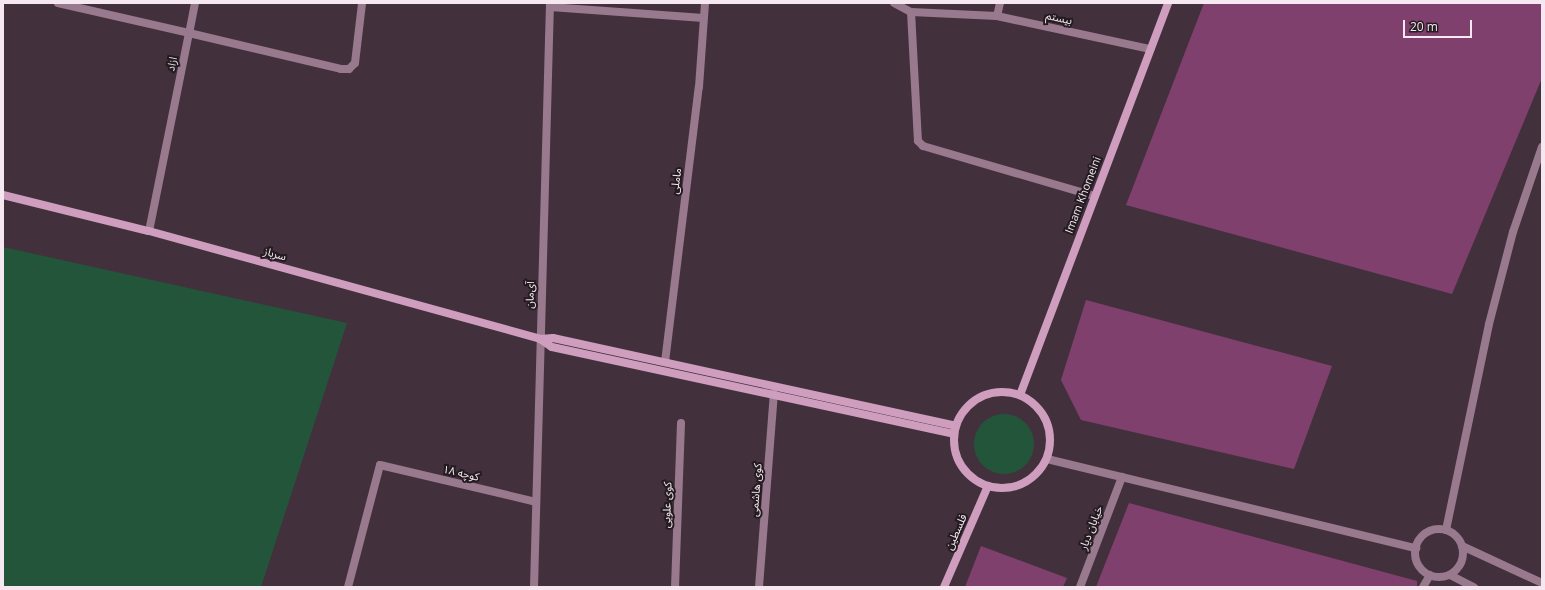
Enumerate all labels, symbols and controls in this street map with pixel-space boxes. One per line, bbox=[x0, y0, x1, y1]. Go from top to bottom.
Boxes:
street label: بیستم bbox=[1045, 9, 1073, 27]
scale bar bbox=[1405, 12, 1474, 38]
text: 20 m bbox=[1410, 18, 1438, 35]
street label: ازاد bbox=[164, 56, 180, 72]
street label: Imam Khomeini bbox=[1062, 155, 1104, 235]
street label: ماملی bbox=[668, 167, 684, 195]
street label: سرباز bbox=[262, 245, 288, 263]
street label: آی‌مان bbox=[523, 281, 537, 309]
street label: کوچه ۱۸ bbox=[441, 462, 481, 484]
street label: کوی هاشمی bbox=[748, 463, 764, 517]
street label: کوی علویی bbox=[660, 482, 674, 528]
street label: خیابان دیار bbox=[1077, 504, 1105, 552]
street label: فلسطین bbox=[942, 512, 970, 552]

